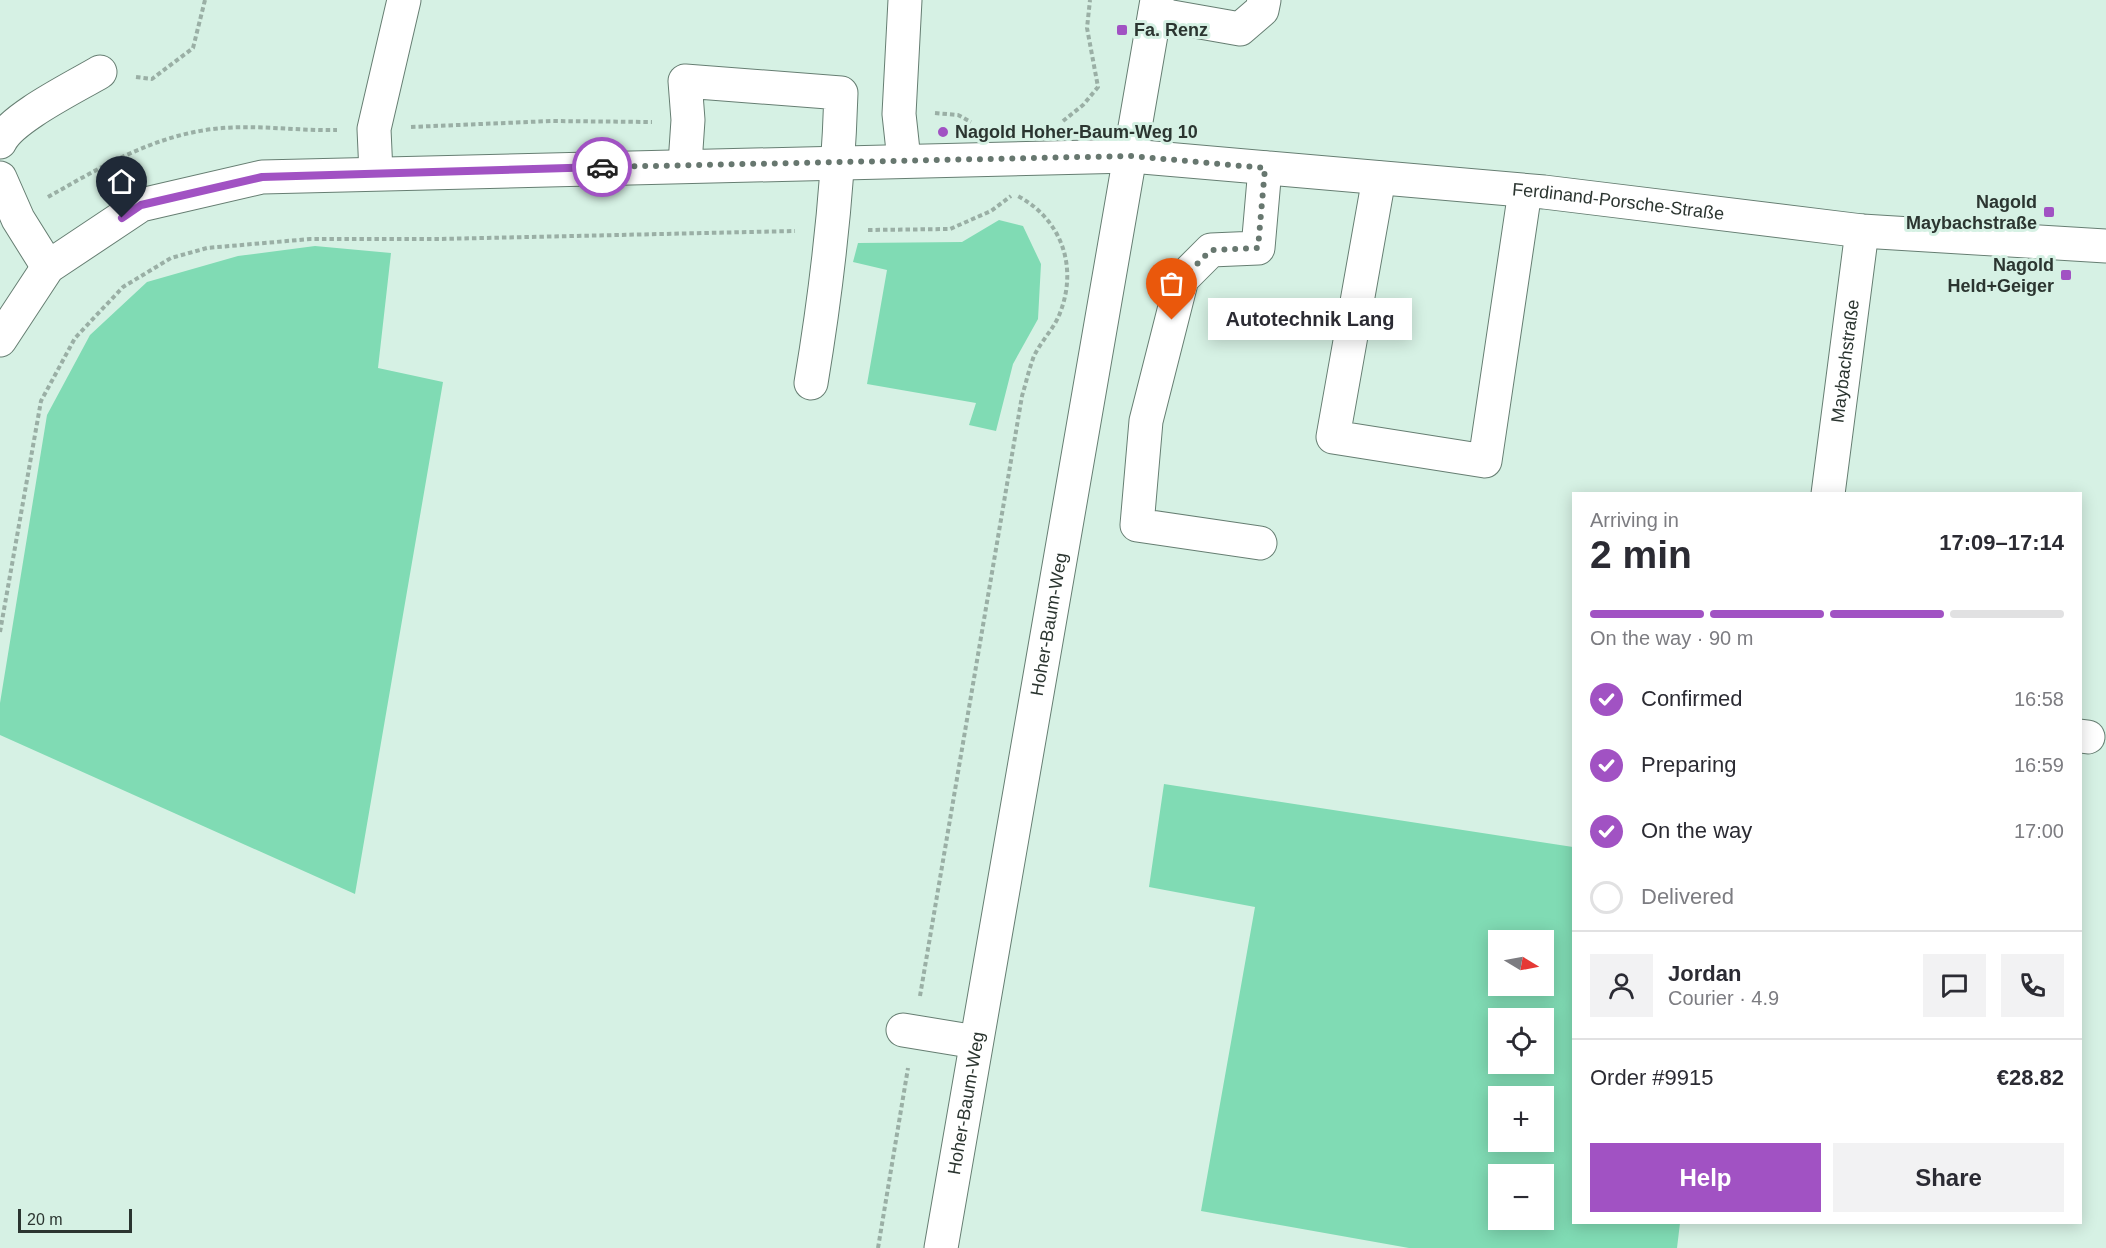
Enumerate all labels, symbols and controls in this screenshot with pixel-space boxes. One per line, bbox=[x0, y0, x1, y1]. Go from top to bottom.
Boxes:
place label: Fa. Renz bbox=[1134, 20, 1208, 40]
marker: Fa. Renz bbox=[1115, 23, 1129, 37]
place label: Nagold Hoher-Baum-Weg 10 bbox=[955, 122, 1198, 142]
marker: Nagold Hoher-Baum-Weg 10 bbox=[936, 125, 950, 139]
courier bbox=[572, 137, 632, 197]
icon: car bbox=[586, 151, 619, 184]
pin bbox=[96, 156, 147, 218]
icon: home bbox=[105, 165, 138, 198]
street label: Ferdinand-Porsche-Straße bbox=[1511, 179, 1725, 224]
place label: Nagold Maybachstraße bbox=[1906, 192, 2037, 233]
marker: Nagold Maybachstraße bbox=[2042, 205, 2056, 219]
place label: Nagold Held+Geiger bbox=[1947, 255, 2054, 296]
pin bbox=[1146, 258, 1197, 320]
icon: bag bbox=[1155, 267, 1188, 300]
marker: Nagold Held+Geiger bbox=[2059, 268, 2073, 282]
street label: Maybachstraße bbox=[1827, 298, 1863, 424]
callout: Autotechnik Lang bbox=[1208, 299, 1412, 341]
text: Autotechnik Lang bbox=[1226, 308, 1394, 330]
text: Arriving in bbox=[1590, 509, 1679, 531]
text: 17:09–17:14 bbox=[1939, 530, 2064, 555]
text: 2 min bbox=[1590, 533, 1692, 576]
street label: Hoher-Baum-Weg bbox=[1027, 551, 1071, 697]
text: On the way · 90 m bbox=[1590, 627, 1753, 649]
icon: check bbox=[1590, 683, 1623, 716]
text: Confirmed bbox=[1641, 686, 1742, 711]
text: 16:58 bbox=[2014, 688, 2064, 710]
icon: check bbox=[1590, 749, 1623, 782]
text: Preparing bbox=[1641, 752, 1736, 777]
text: 16:59 bbox=[2014, 754, 2064, 776]
icon: check bbox=[1590, 815, 1623, 848]
text: On the way bbox=[1641, 818, 1752, 843]
text: 17:00 bbox=[2014, 820, 2064, 842]
text: Delivered bbox=[1641, 884, 1734, 909]
north arrow bbox=[1488, 930, 1554, 996]
map controls bbox=[1488, 930, 1554, 1230]
button: person bbox=[1590, 954, 1653, 1017]
button: chat bbox=[1923, 954, 1986, 1017]
button: phone bbox=[2001, 954, 2064, 1017]
text: Jordan bbox=[1668, 961, 1741, 986]
text: Courier · 4.9 bbox=[1668, 987, 1779, 1009]
button: locate bbox=[1488, 1008, 1554, 1074]
street label: Hoher-Baum-Weg bbox=[944, 1030, 988, 1176]
text: Order #9915 bbox=[1590, 1065, 1714, 1090]
text: €28.82 bbox=[1997, 1065, 2064, 1090]
button: + bbox=[1488, 1086, 1554, 1152]
button: Help bbox=[1590, 1143, 1821, 1212]
button: Share bbox=[1833, 1143, 2064, 1212]
button: − bbox=[1488, 1164, 1554, 1230]
scale bar bbox=[18, 1206, 132, 1234]
text: 20 m bbox=[27, 1211, 63, 1228]

